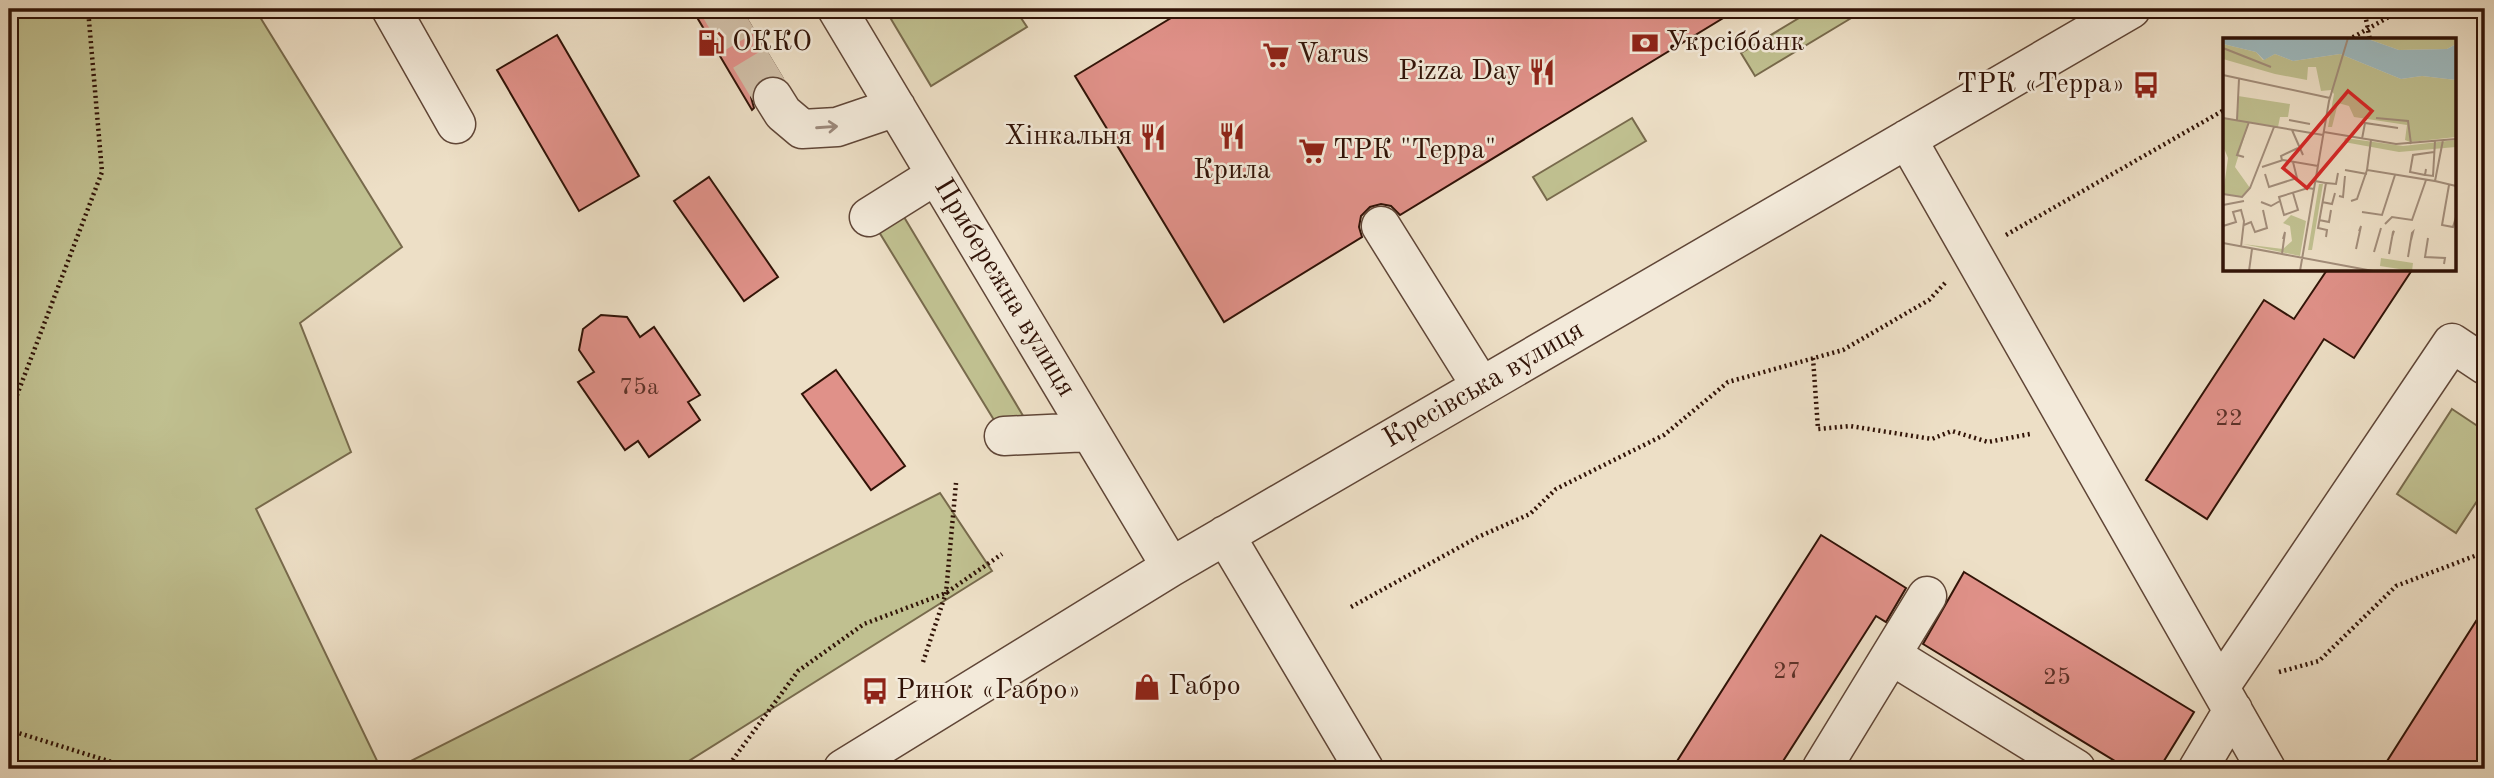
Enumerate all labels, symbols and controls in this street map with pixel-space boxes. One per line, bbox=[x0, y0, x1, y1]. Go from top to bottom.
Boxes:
fuel station icon: ОККО bbox=[696, 28, 726, 58]
bank icon: Укрсіббанк bbox=[1630, 28, 1660, 58]
place label: ОККО bbox=[732, 29, 812, 57]
place label: Укрсіббанк bbox=[1666, 29, 1805, 57]
inset map bbox=[2223, 38, 2456, 271]
supermarket icon: Varus bbox=[1261, 40, 1291, 70]
place label: Varus bbox=[1297, 41, 1369, 69]
restaurant icon: Pizza Day bbox=[1527, 57, 1557, 87]
place label: Pizza Day bbox=[1398, 58, 1521, 86]
bus stop icon: ТРК «Терра» bbox=[2131, 70, 2161, 100]
place label: ТРК «Терра» bbox=[1957, 71, 2125, 99]
one-way arrow bbox=[815, 120, 838, 133]
restaurant icon: Крила bbox=[1217, 121, 1247, 151]
restaurant icon: Хінкальня bbox=[1138, 122, 1168, 152]
place label: Хінкальня bbox=[1005, 123, 1132, 151]
supermarket icon: ТРК "Терра" bbox=[1297, 136, 1327, 166]
place label: ТРК "Терра" bbox=[1333, 137, 1496, 165]
place label: Крила bbox=[1193, 157, 1271, 185]
street label: Прибережна вулиця bbox=[928, 174, 1080, 402]
street label: Кресівська вулиця bbox=[1379, 316, 1589, 454]
house number: 75а bbox=[619, 376, 659, 400]
house number: 22 bbox=[2215, 407, 2243, 431]
house number: 27 bbox=[1773, 660, 1801, 684]
house number: 25 bbox=[2043, 666, 2071, 690]
shop icon: Габро bbox=[1132, 672, 1162, 702]
place label: Габро bbox=[1168, 673, 1241, 701]
bus stop icon: Ринок «Габро» bbox=[860, 676, 890, 706]
place label: Ринок «Габро» bbox=[896, 677, 1081, 705]

